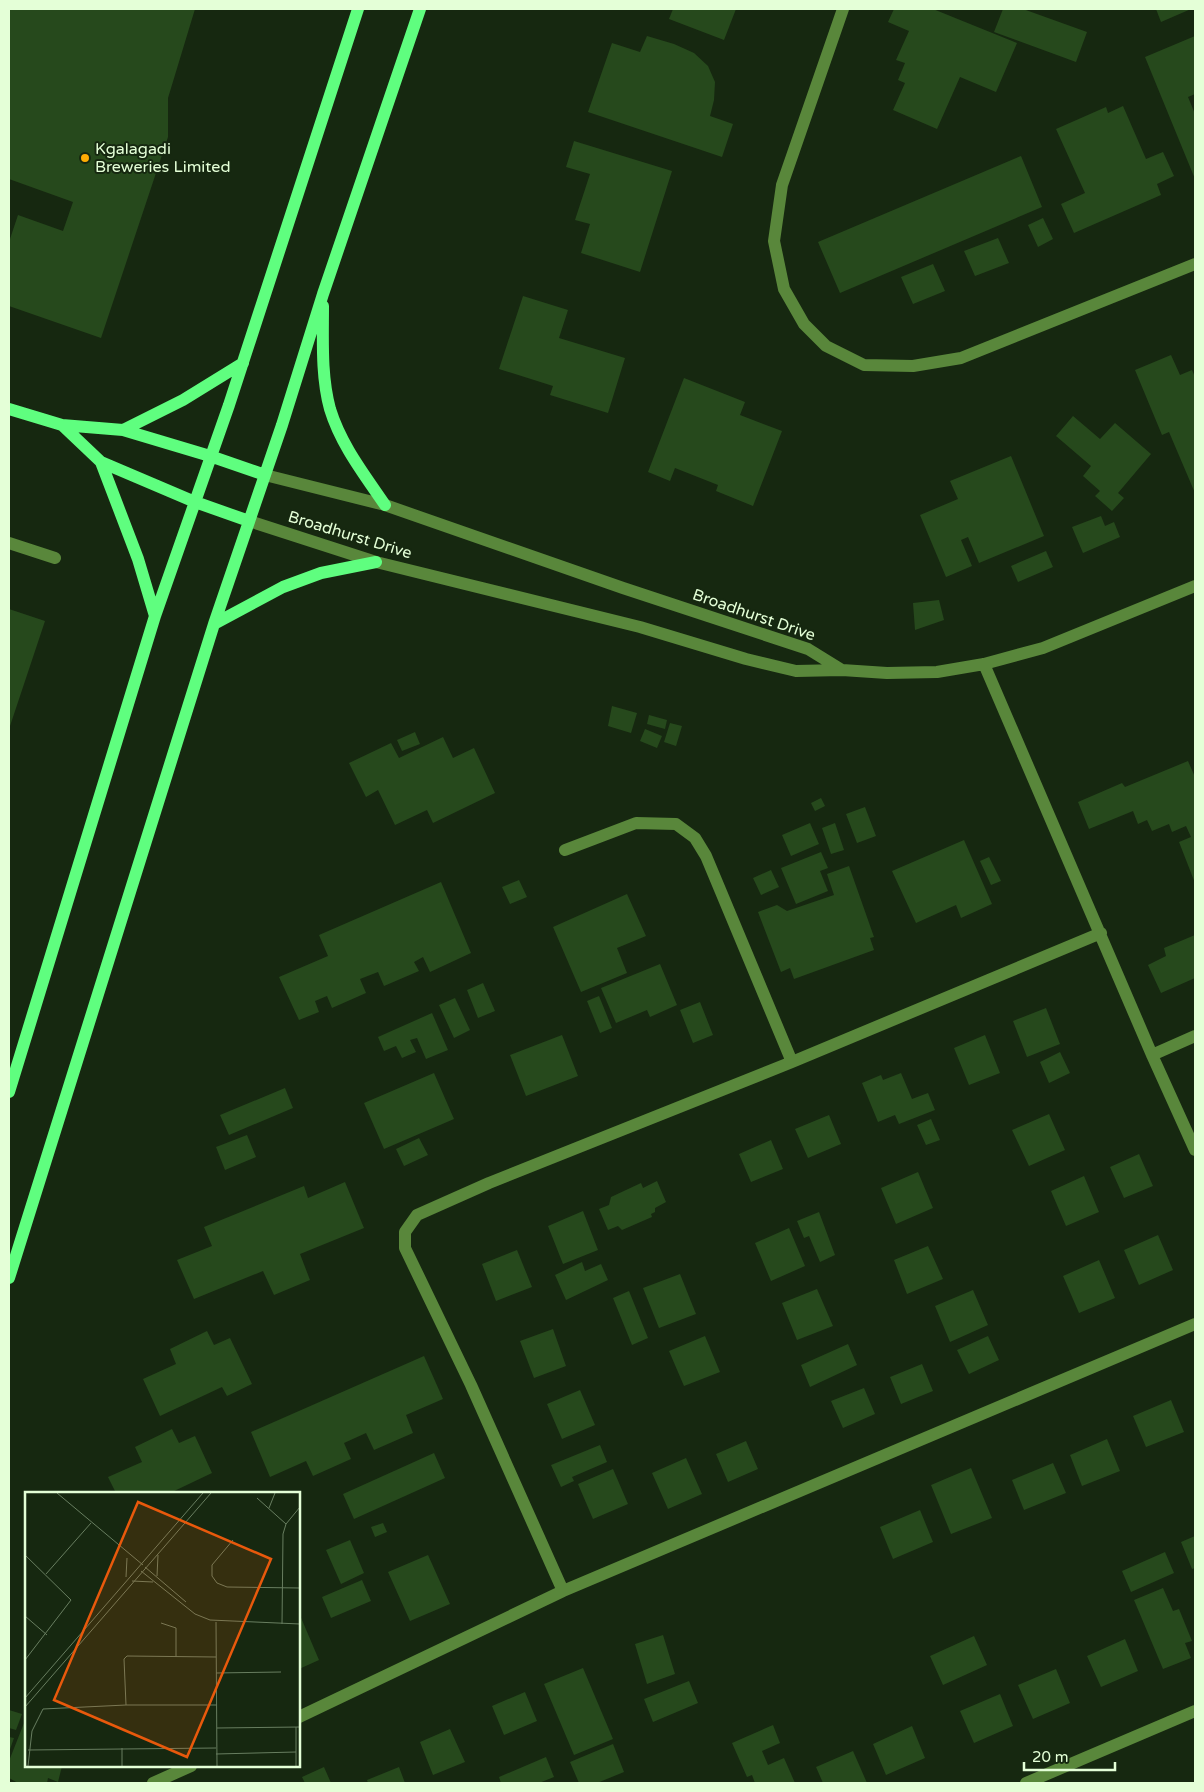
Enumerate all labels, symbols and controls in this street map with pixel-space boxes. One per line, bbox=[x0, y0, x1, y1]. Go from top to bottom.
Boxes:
place label: Kgalagadi Breweries Limited bbox=[95, 139, 231, 177]
marker: Kgalagadi Breweries Limited bbox=[79, 152, 91, 164]
street label: Broadhurst Drive bbox=[286, 507, 414, 563]
street label: Broadhurst Drive bbox=[690, 585, 818, 645]
inset map bbox=[25, 1492, 300, 1767]
scale bar bbox=[1024, 1740, 1115, 1772]
text: 20 m bbox=[1032, 1748, 1069, 1766]

